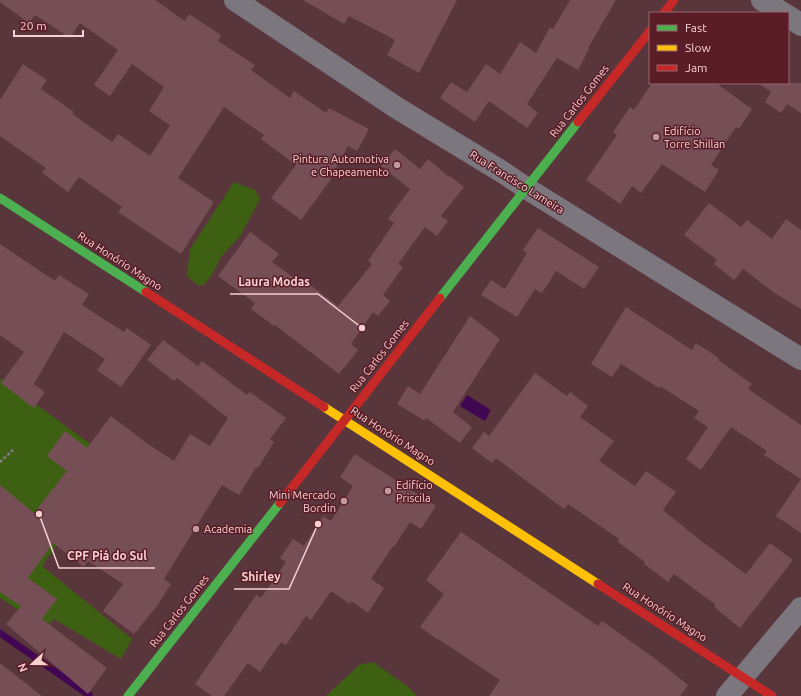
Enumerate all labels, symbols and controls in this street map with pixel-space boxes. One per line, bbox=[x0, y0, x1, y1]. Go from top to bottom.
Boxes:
scale bar bbox=[14, 12, 83, 38]
legend bbox=[649, 12, 789, 84]
text: 20 m bbox=[20, 19, 47, 32]
text: Fast bbox=[685, 21, 707, 34]
text: Slow bbox=[685, 41, 711, 54]
text: Jam bbox=[685, 61, 707, 74]
street label: Rua Carlos Gomes bbox=[547, 62, 611, 140]
place label: Edifício Torre Shillan bbox=[664, 125, 725, 150]
marker: Edifício Torre Shillan bbox=[651, 132, 661, 142]
street label: Rua Francisco Lameira bbox=[468, 148, 566, 216]
place label: Pintura Automotiva e Chapeamento bbox=[292, 153, 389, 178]
marker: Pintura Automotiva e Chapeamento bbox=[392, 160, 402, 170]
street label: Rua Honório Magno bbox=[76, 229, 164, 293]
callout: Laura Modas bbox=[230, 270, 318, 294]
text: Laura Modas bbox=[238, 275, 310, 288]
street label: Rua Carlos Gomes bbox=[347, 317, 411, 395]
street label: Rua Honório Magno bbox=[349, 404, 437, 468]
place label: Edifício Priscila bbox=[396, 479, 433, 504]
marker: Edifício Priscila bbox=[383, 486, 393, 496]
place label: Mini Mercado Bordin bbox=[269, 489, 336, 514]
marker: Mini Mercado Bordin bbox=[339, 496, 349, 506]
place label: Academia bbox=[204, 523, 252, 535]
marker: Academia bbox=[191, 524, 201, 534]
callout: CPF Piá do Sul bbox=[59, 544, 155, 568]
text: CPF Piá do Sul bbox=[67, 549, 147, 562]
callout: Shirley bbox=[234, 565, 289, 589]
text: Shirley bbox=[241, 570, 281, 583]
street label: Rua Carlos Gomes bbox=[147, 572, 211, 650]
street label: Rua Honório Magno bbox=[621, 580, 709, 644]
north arrow bbox=[12, 644, 52, 684]
text: N bbox=[16, 662, 30, 674]

